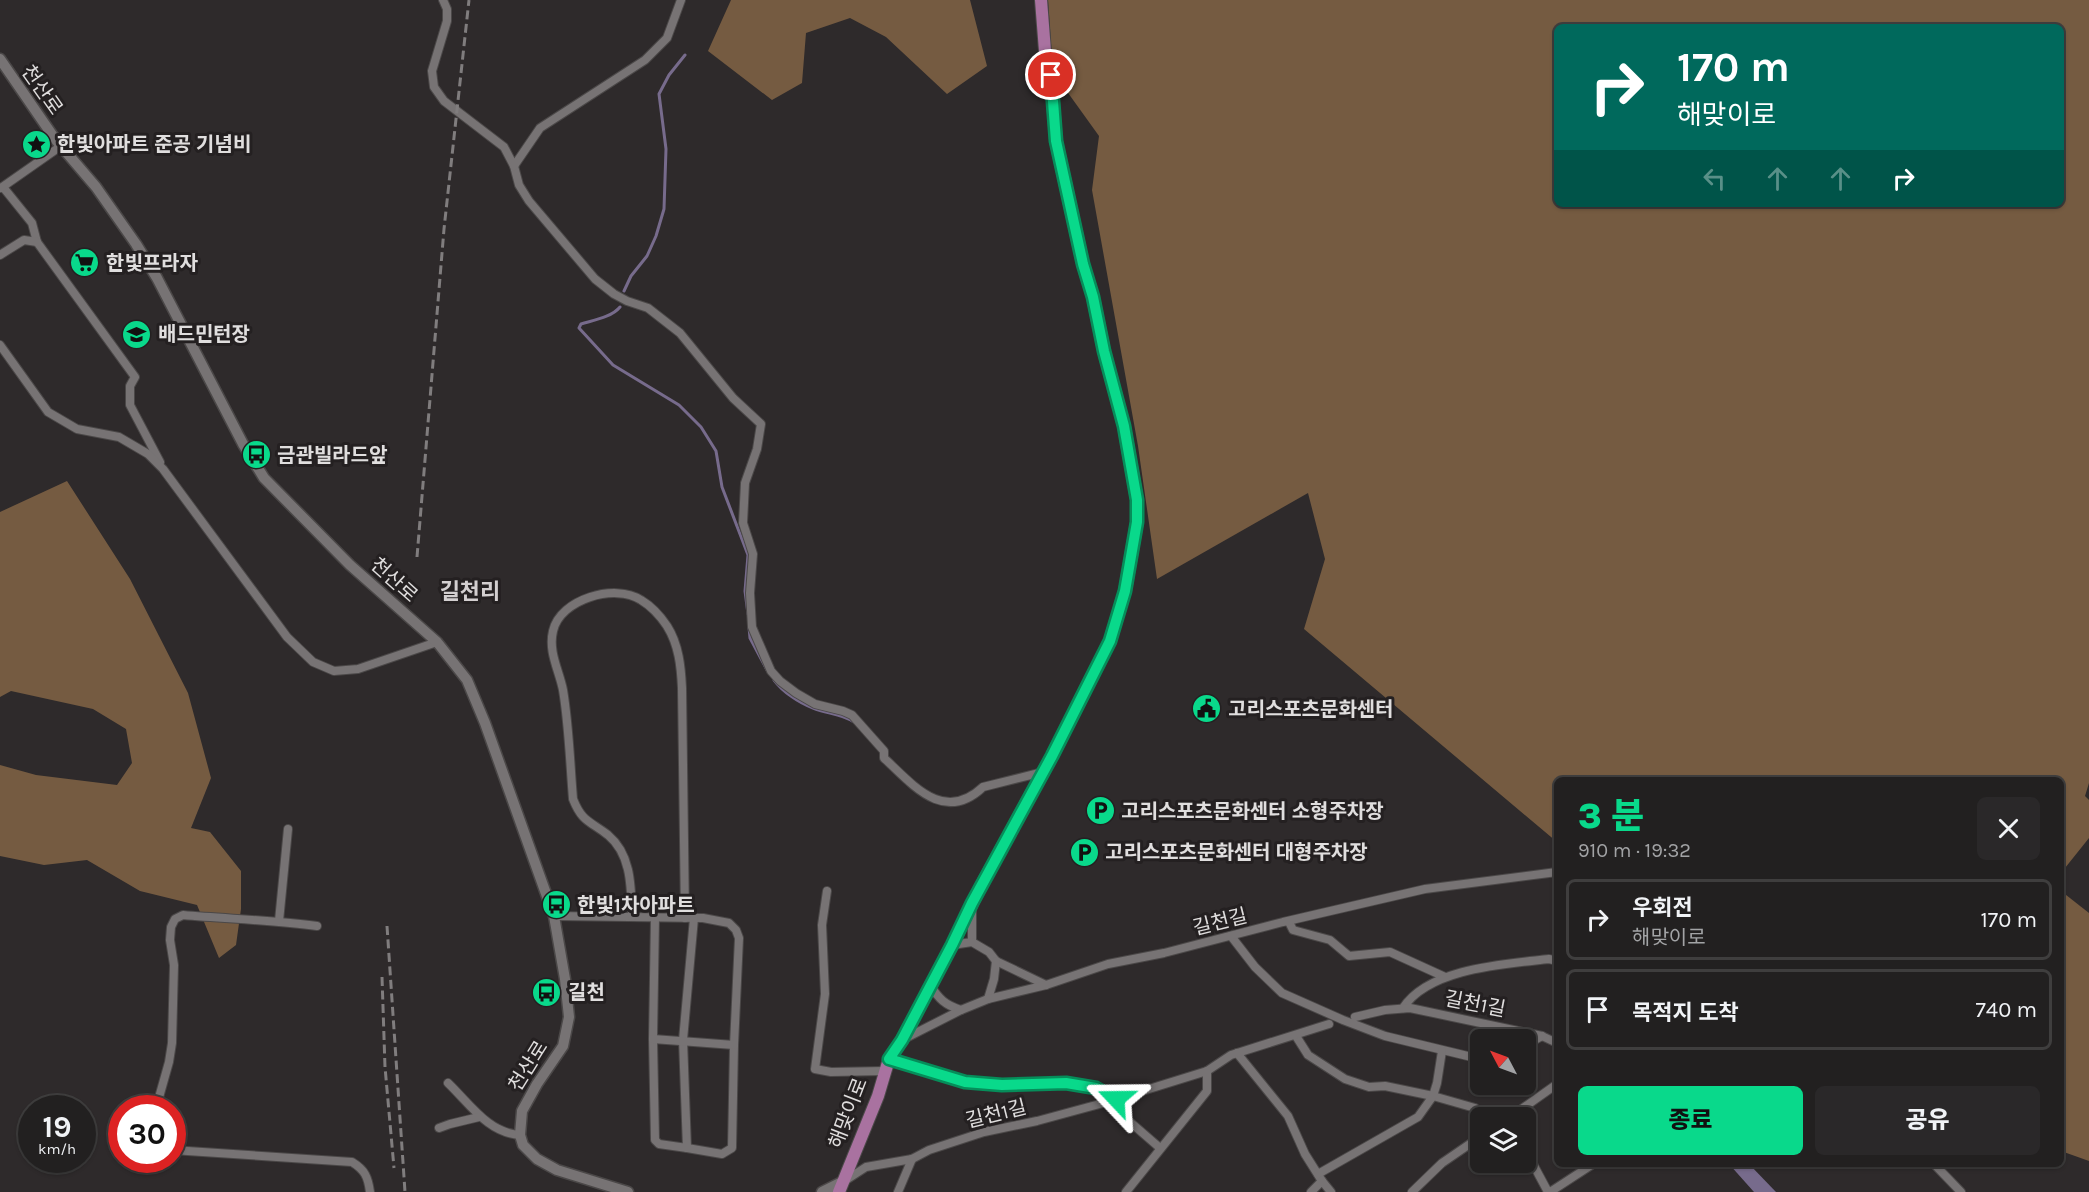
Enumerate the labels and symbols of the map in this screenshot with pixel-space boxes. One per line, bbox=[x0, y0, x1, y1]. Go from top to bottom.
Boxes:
pin bbox=[1025, 49, 1076, 100]
street label: 천산로 bbox=[17, 61, 67, 119]
place icon: 한빛아파트 준공 기념비 bbox=[20, 128, 52, 160]
place label: 한빛아파트 준공 기념비 bbox=[57, 133, 251, 156]
supermarket icon: 한빛프라자 bbox=[69, 247, 101, 279]
place label: 한빛프라자 bbox=[106, 252, 199, 275]
school or university icon: 배드민턴장 bbox=[121, 318, 153, 350]
place label: 배드민턴장 bbox=[158, 323, 250, 346]
bus stop icon: 금관빌라드앞 bbox=[240, 439, 272, 471]
place label: 금관빌라드앞 bbox=[277, 444, 388, 467]
street label: 천산로 bbox=[366, 553, 422, 607]
district label: 길천리 bbox=[440, 579, 500, 605]
public building icon: 고리스포츠문화센터 bbox=[1191, 693, 1223, 725]
place label: 고리스포츠문화센터 bbox=[1228, 698, 1394, 721]
parking icon: 고리스포츠문화센터 소형주차장 bbox=[1084, 795, 1116, 827]
place label: 고리스포츠문화센터 소형주차장 bbox=[1121, 800, 1384, 823]
parking icon: 고리스포츠문화센터 대형주차장 bbox=[1068, 836, 1100, 868]
place label: 고리스포츠문화센터 대형주차장 bbox=[1105, 841, 1368, 864]
bus stop icon: 한빛1차아파트 bbox=[540, 889, 572, 921]
place label: 한빛1차아파트 bbox=[577, 894, 695, 917]
street label: 길천길 bbox=[1190, 904, 1250, 940]
bus stop icon: 길천 bbox=[531, 976, 563, 1008]
place label: 길천 bbox=[568, 981, 605, 1004]
street label: 길천1길 bbox=[1442, 987, 1508, 1021]
north arrow bbox=[1470, 1029, 1536, 1095]
street label: 천산로 bbox=[504, 1036, 552, 1096]
position arrow bbox=[1084, 1067, 1148, 1131]
street label: 해맞이로 bbox=[824, 1075, 872, 1151]
speed limit sign: 30 bbox=[108, 1095, 186, 1173]
street label: 길천1길 bbox=[963, 1095, 1029, 1133]

